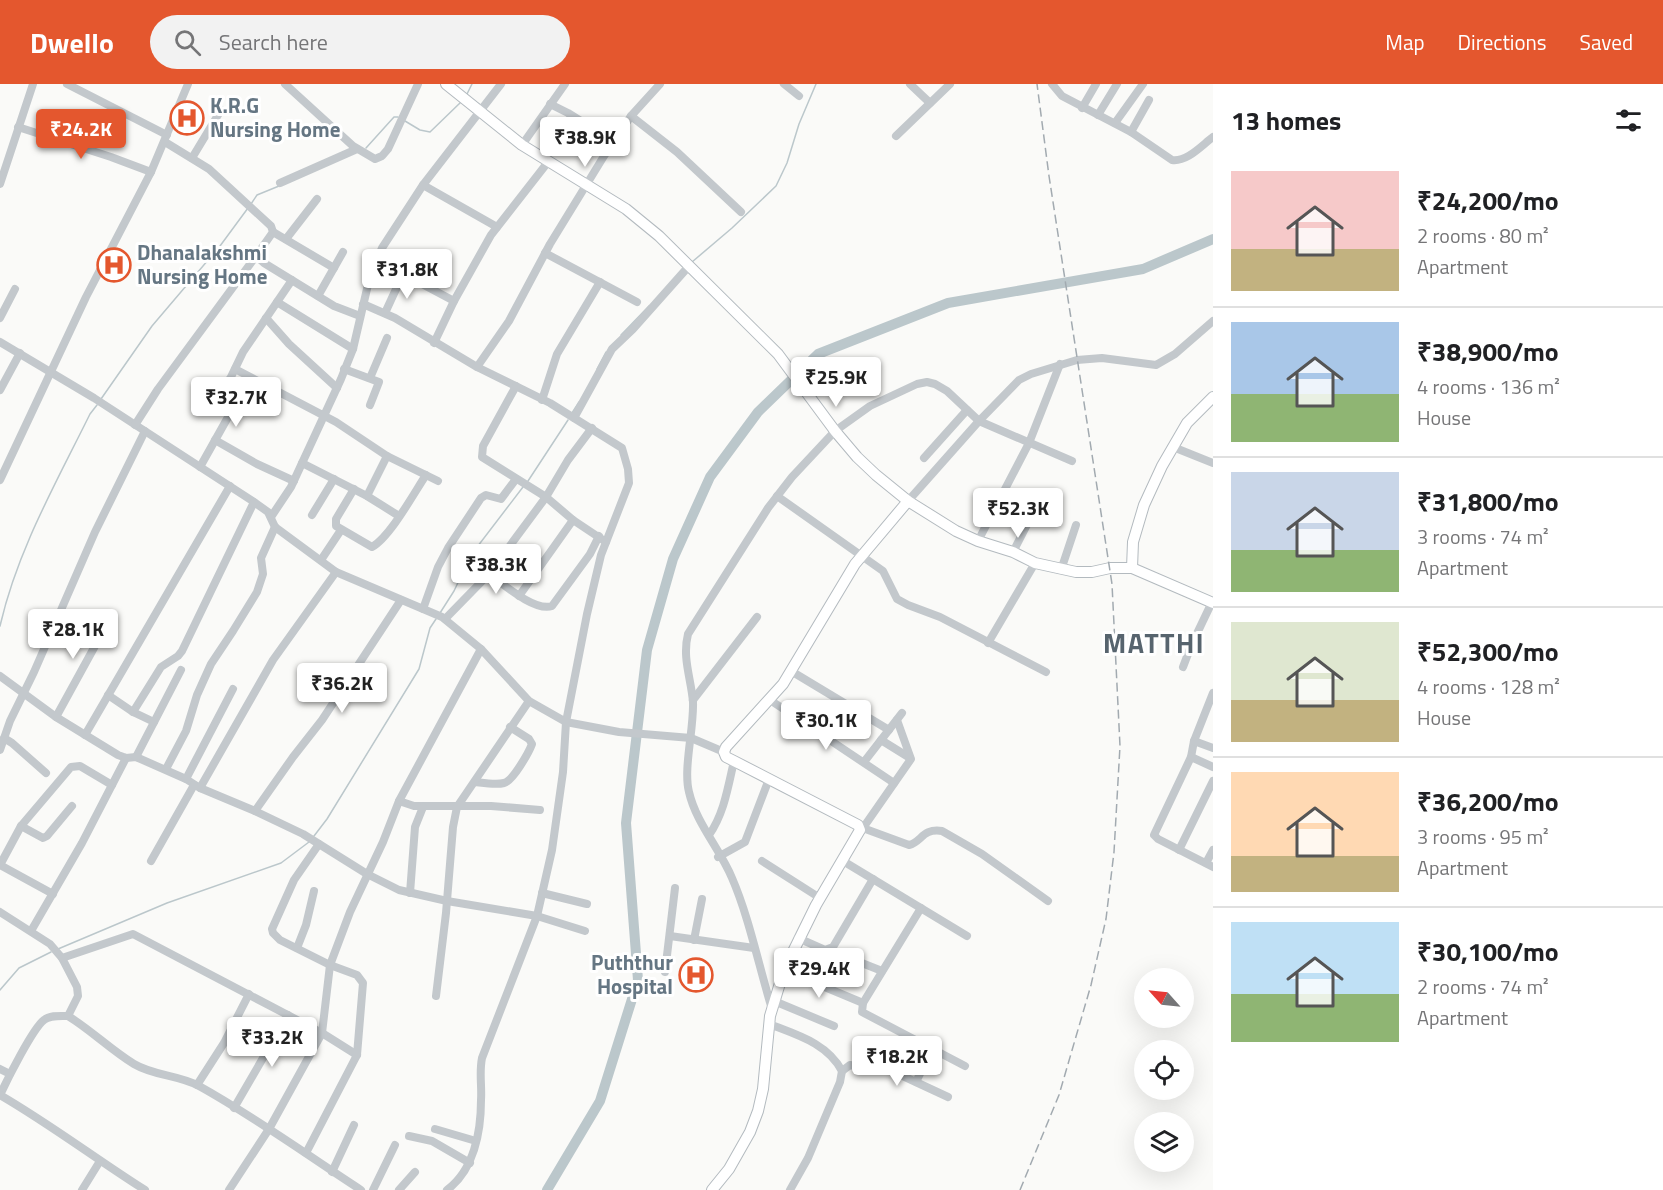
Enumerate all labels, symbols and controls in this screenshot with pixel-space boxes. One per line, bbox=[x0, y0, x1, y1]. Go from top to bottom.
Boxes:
search box bbox=[150, 15, 570, 69]
text: Dwello bbox=[30, 21, 114, 64]
text: Search here bbox=[219, 25, 328, 59]
icon: search bbox=[171, 26, 204, 59]
text: Map bbox=[1385, 26, 1425, 58]
text: Directions bbox=[1458, 26, 1547, 58]
text: Saved bbox=[1580, 26, 1633, 58]
place label: K.R.G Nursing Home bbox=[210, 89, 340, 145]
hospital icon: K.R.G Nursing Home bbox=[169, 100, 205, 136]
text: 13 homes bbox=[1231, 101, 1341, 140]
icon: filters bbox=[1612, 104, 1645, 137]
pin: ₹24.2K bbox=[32, 109, 130, 160]
text: ₹24.2K bbox=[50, 113, 112, 144]
pin: ₹38.9K bbox=[536, 117, 634, 168]
text: ₹38.9K bbox=[554, 121, 616, 152]
text: ₹24,200/mo bbox=[1417, 181, 1559, 220]
icon: home bbox=[1279, 195, 1351, 267]
text: 2 rooms · 80 m² bbox=[1417, 220, 1549, 251]
place label: Dhanalakshmi Nursing Home bbox=[137, 236, 267, 292]
hospital icon: Dhanalakshmi Nursing Home bbox=[96, 247, 132, 283]
pin: ₹31.8K bbox=[358, 249, 456, 300]
text: Apartment bbox=[1417, 251, 1508, 282]
text: ₹31.8K bbox=[376, 253, 438, 284]
text: ₹38,900/mo bbox=[1417, 332, 1559, 371]
icon: home bbox=[1279, 346, 1351, 418]
pin: ₹25.9K bbox=[787, 357, 885, 408]
text: ₹25.9K bbox=[805, 361, 867, 392]
text: 4 rooms · 136 m² bbox=[1417, 371, 1560, 402]
pin: ₹32.7K bbox=[187, 377, 285, 428]
text: ₹32.7K bbox=[205, 381, 267, 412]
text: House bbox=[1417, 402, 1471, 433]
text: ₹31,800/mo bbox=[1417, 482, 1559, 521]
pin: ₹52.3K bbox=[969, 488, 1067, 539]
text: ₹52.3K bbox=[987, 492, 1049, 523]
icon: home bbox=[1279, 496, 1351, 568]
text: 3 rooms · 74 m² bbox=[1417, 521, 1549, 552]
pin: ₹38.3K bbox=[447, 544, 545, 595]
text: ₹38.3K bbox=[465, 548, 527, 579]
text: Apartment bbox=[1417, 552, 1508, 583]
pin: ₹28.1K bbox=[24, 609, 122, 660]
text: ₹28.1K bbox=[42, 613, 104, 644]
district label: MATTHI bbox=[1103, 622, 1205, 663]
text: ₹52,300/mo bbox=[1417, 632, 1559, 671]
icon: home bbox=[1279, 646, 1351, 718]
pin: ₹36.2K bbox=[293, 663, 391, 714]
text: ₹36.2K bbox=[311, 667, 373, 698]
text: 4 rooms · 128 m² bbox=[1417, 671, 1560, 702]
pin: ₹30.1K bbox=[777, 700, 875, 751]
text: House bbox=[1417, 702, 1471, 733]
text: ₹30.1K bbox=[795, 704, 857, 735]
text: ₹36,200/mo bbox=[1417, 782, 1559, 821]
icon: home bbox=[1279, 796, 1351, 868]
text: 3 rooms · 95 m² bbox=[1417, 821, 1549, 852]
text: Apartment bbox=[1417, 852, 1508, 883]
text: ₹30,100/mo bbox=[1417, 932, 1559, 971]
place label: Puththur Hospital bbox=[591, 946, 673, 1002]
icon: home bbox=[1279, 946, 1351, 1018]
pin: ₹29.4K bbox=[770, 948, 868, 999]
text: ₹29.4K bbox=[788, 952, 850, 983]
hospital icon: Puththur Hospital bbox=[678, 957, 714, 993]
north arrow bbox=[1134, 968, 1194, 1028]
map controls bbox=[1134, 968, 1194, 1172]
text: 2 rooms · 74 m² bbox=[1417, 971, 1549, 1002]
text: Apartment bbox=[1417, 1002, 1508, 1033]
pin: ₹33.2K bbox=[223, 1017, 321, 1068]
text: ₹33.2K bbox=[241, 1021, 303, 1052]
pin: ₹18.2K bbox=[848, 1036, 946, 1087]
text: ₹18.2K bbox=[866, 1040, 928, 1071]
button: locate bbox=[1134, 1040, 1194, 1100]
button: layers bbox=[1134, 1112, 1194, 1172]

